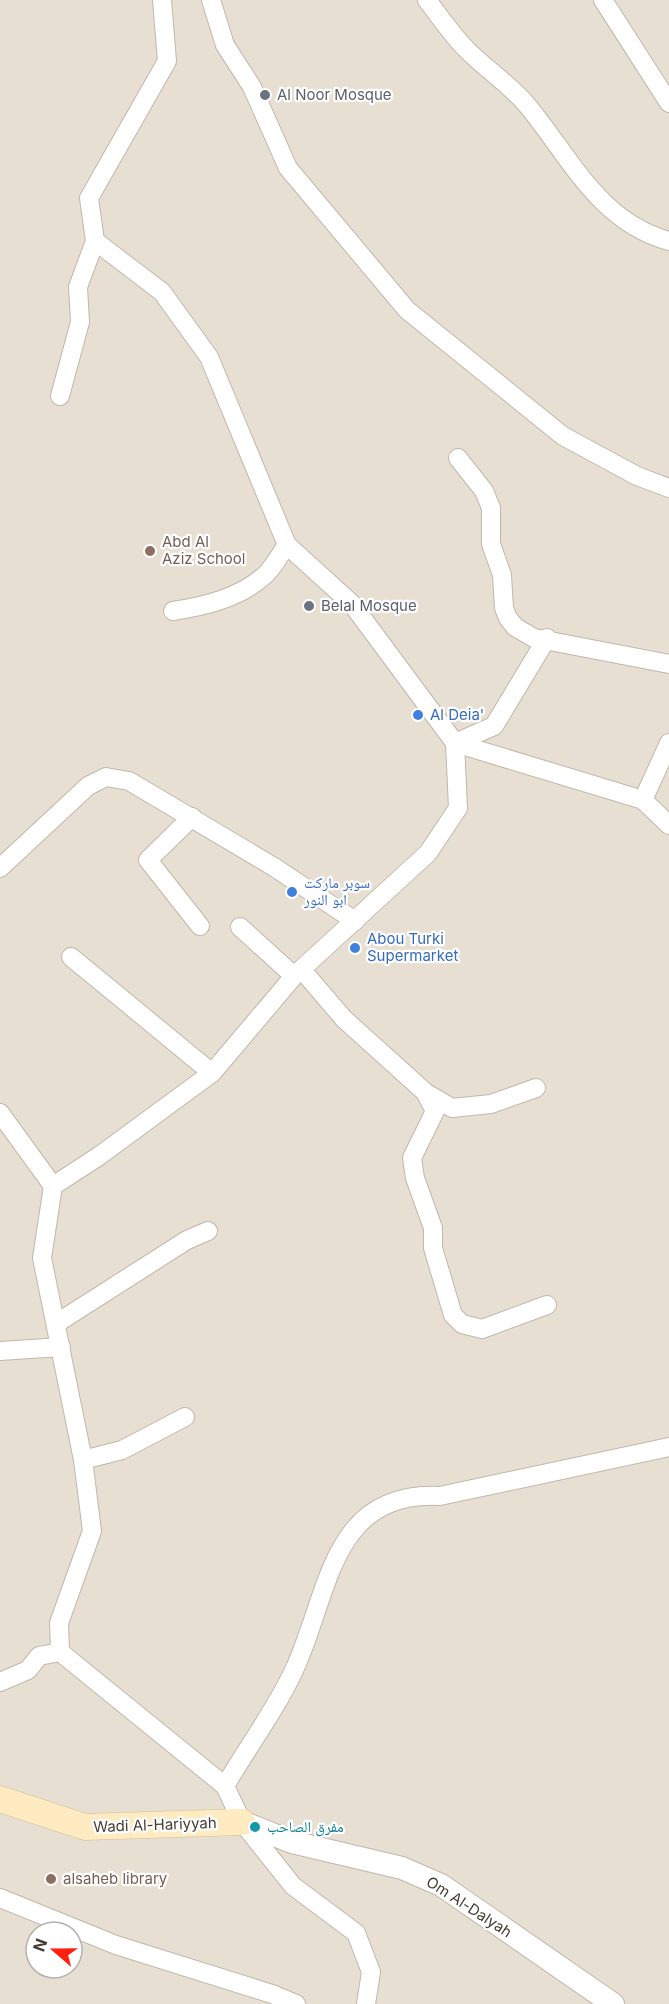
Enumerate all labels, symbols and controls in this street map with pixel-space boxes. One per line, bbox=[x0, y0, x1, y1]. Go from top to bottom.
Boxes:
place label: Al Noor Mosque bbox=[277, 85, 392, 104]
marker: Al Noor Mosque bbox=[258, 88, 272, 102]
place label: Abd Al Aziz School bbox=[162, 532, 245, 568]
marker: Abd Al Aziz School bbox=[143, 544, 157, 558]
place label: Belal Mosque bbox=[321, 596, 417, 615]
marker: Belal Mosque bbox=[302, 599, 316, 613]
place label: Al Deia' bbox=[430, 705, 484, 724]
marker: Al Deia' bbox=[411, 708, 425, 722]
place label: سوبر ماركت ابو النور bbox=[303, 873, 370, 909]
marker: سوبر ماركت ابو النور bbox=[285, 885, 299, 899]
place label: Abou Turki Supermarket bbox=[367, 929, 458, 965]
marker: Abou Turki Supermarket bbox=[348, 941, 362, 955]
street label: Wadi Al-Hariyyah bbox=[93, 1813, 217, 1836]
place label: مفرق الصاحب bbox=[267, 1817, 344, 1837]
marker: مفرق الصاحب bbox=[248, 1820, 262, 1834]
place label: alsaheb library bbox=[63, 1869, 168, 1888]
marker: alsaheb library bbox=[44, 1872, 58, 1886]
street label: Om Al-Dalyah bbox=[423, 1872, 516, 1941]
north arrow bbox=[24, 1920, 84, 1980]
text: N bbox=[28, 1936, 51, 1954]

